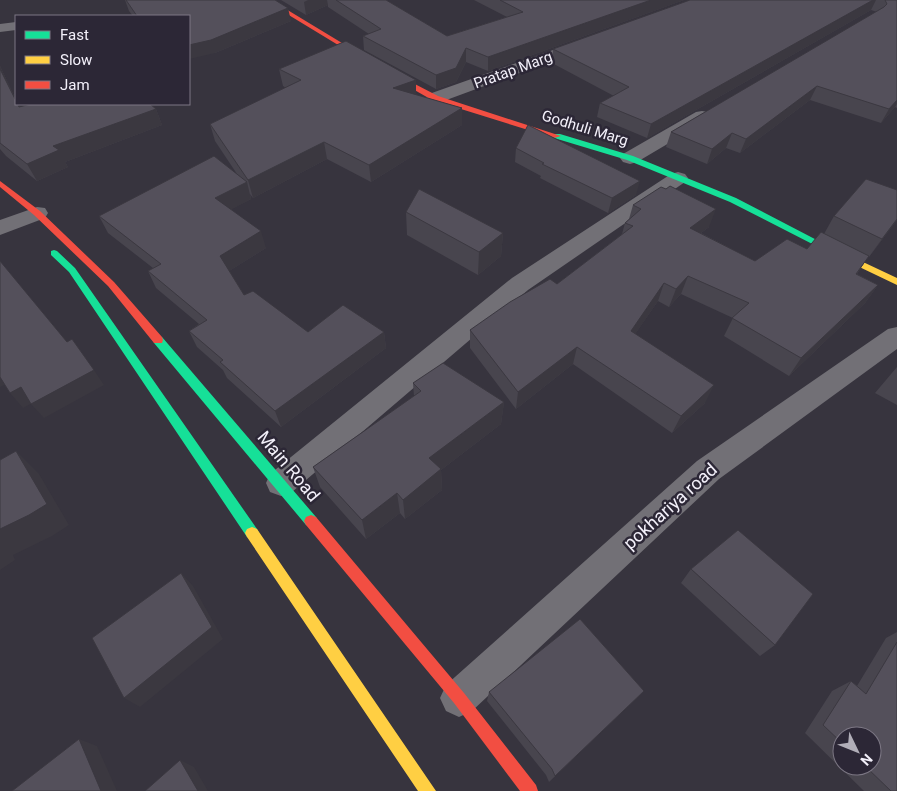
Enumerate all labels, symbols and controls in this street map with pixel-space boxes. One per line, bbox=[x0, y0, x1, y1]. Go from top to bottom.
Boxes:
legend bbox=[15, 15, 190, 105]
text: Fast bbox=[60, 26, 89, 44]
street label: Pratap Marg bbox=[471, 47, 555, 93]
text: Slow bbox=[60, 51, 92, 69]
text: Jam bbox=[60, 76, 90, 94]
street label: Godhuli Marg bbox=[540, 106, 630, 150]
street label: Main Road bbox=[253, 426, 325, 506]
street label: pokhariya road bbox=[619, 459, 721, 553]
north arrow bbox=[832, 726, 882, 776]
text: N bbox=[857, 751, 876, 769]

